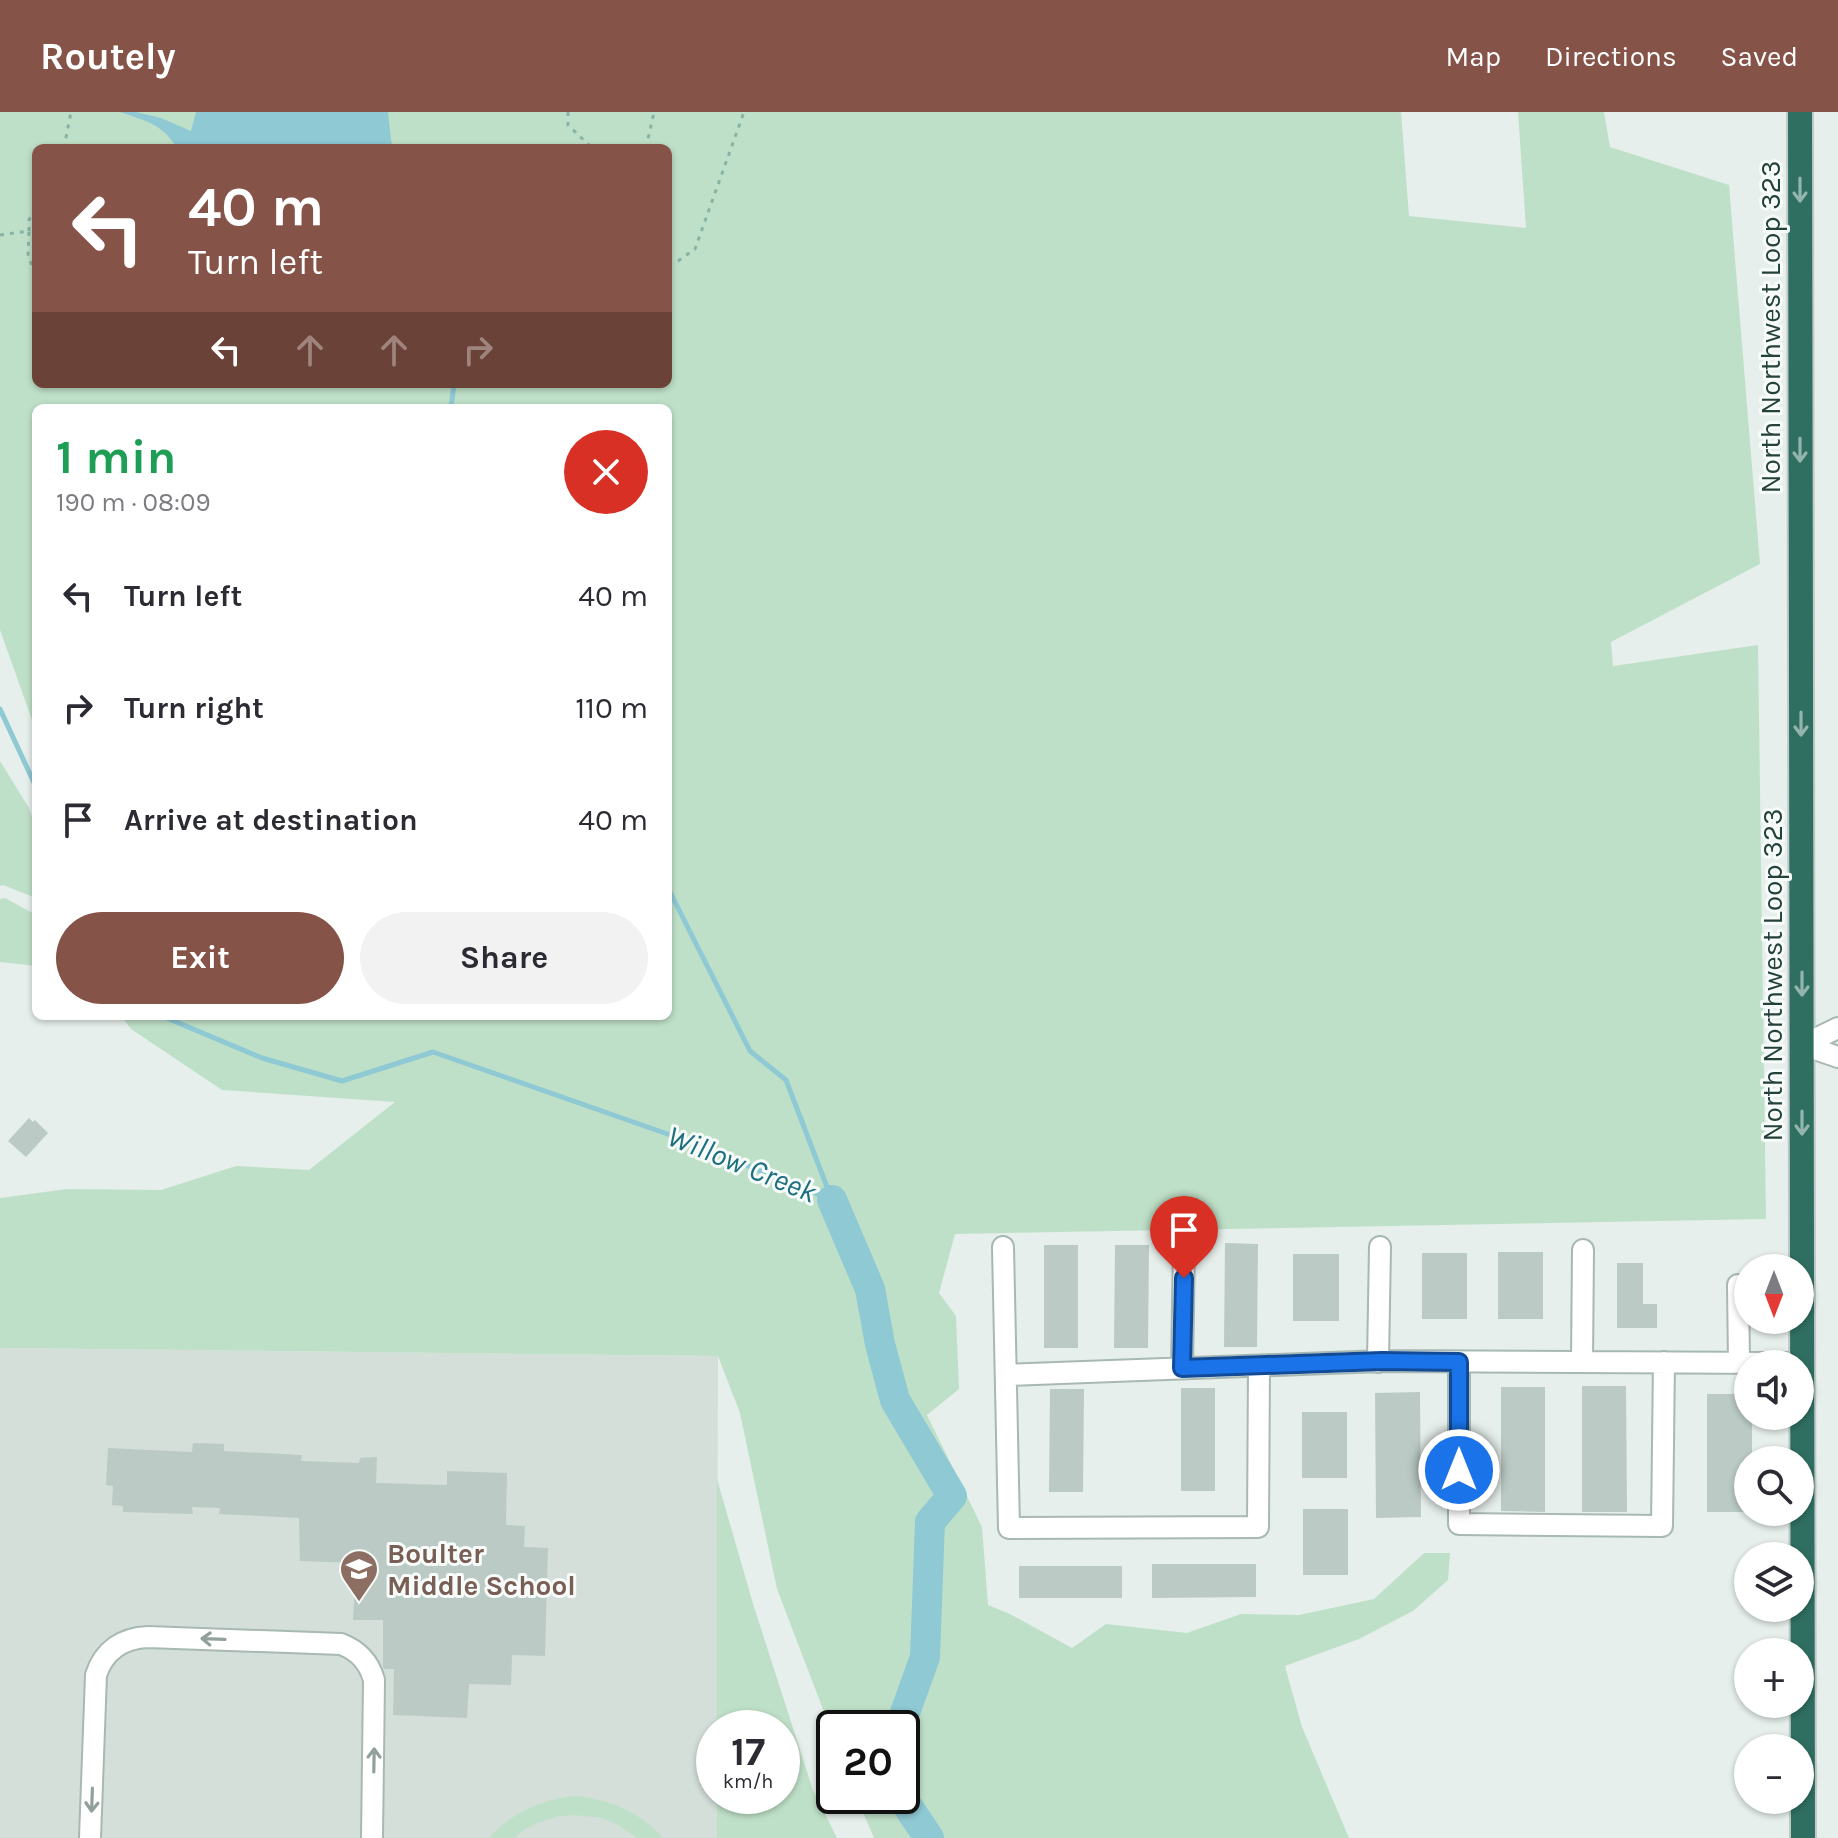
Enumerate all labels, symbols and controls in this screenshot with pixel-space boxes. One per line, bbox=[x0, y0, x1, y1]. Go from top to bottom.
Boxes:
text: Routely bbox=[40, 34, 176, 79]
text: Map bbox=[1446, 40, 1501, 73]
text: Directions bbox=[1545, 40, 1677, 73]
text: Saved bbox=[1721, 40, 1798, 73]
street label: North Northwest Loop 323 bbox=[1754, 160, 1787, 494]
text: 40 m bbox=[188, 174, 324, 239]
icon: left bbox=[56, 176, 160, 280]
one-way arrow bbox=[1792, 176, 1808, 203]
text: Turn left bbox=[188, 241, 323, 283]
icon: left bbox=[204, 328, 248, 372]
icon: ahead bbox=[288, 328, 332, 372]
icon: ahead bbox=[372, 328, 416, 372]
icon: right bbox=[456, 328, 500, 372]
text: 1 min bbox=[56, 429, 176, 485]
button: close bbox=[564, 430, 648, 514]
one-way arrow bbox=[1792, 436, 1808, 463]
text: 190 m · 08:09 bbox=[56, 487, 211, 518]
icon: left bbox=[56, 574, 100, 618]
text: Turn left bbox=[124, 578, 242, 614]
text: 40 m bbox=[578, 578, 648, 614]
icon: right bbox=[56, 686, 100, 730]
text: Turn right bbox=[124, 690, 264, 726]
text: 110 m bbox=[575, 690, 648, 726]
one-way arrow bbox=[1793, 710, 1809, 737]
icon: arrive bbox=[56, 798, 100, 842]
text: Arrive at destination bbox=[124, 802, 418, 838]
text: 40 m bbox=[578, 802, 648, 838]
street label: North Northwest Loop 323 bbox=[1756, 808, 1789, 1142]
button: Exit bbox=[56, 912, 344, 1004]
button: Share bbox=[360, 912, 648, 1004]
one-way arrow bbox=[1794, 970, 1810, 997]
one-way arrow bbox=[1794, 1109, 1810, 1136]
water label: Willow Creek bbox=[662, 1118, 823, 1211]
pin bbox=[1150, 1196, 1218, 1278]
icon: arrive bbox=[1162, 1208, 1206, 1252]
north arrow bbox=[1734, 1254, 1814, 1334]
map controls bbox=[1734, 1254, 1814, 1814]
button: sound bbox=[1734, 1350, 1814, 1430]
position arrow bbox=[1417, 1428, 1501, 1512]
button: search bbox=[1734, 1446, 1814, 1526]
place label: Boulter Middle School bbox=[387, 1537, 576, 1602]
button: layers bbox=[1734, 1542, 1814, 1622]
school or university icon: Boulter Middle School bbox=[338, 1548, 380, 1603]
one-way arrow bbox=[200, 1632, 227, 1647]
button: + bbox=[1734, 1638, 1814, 1718]
speed limit sign: 20 bbox=[816, 1710, 920, 1814]
text: 17 bbox=[731, 1728, 765, 1775]
button: − bbox=[1734, 1734, 1814, 1814]
one-way arrow bbox=[366, 1747, 381, 1774]
text: km/h bbox=[723, 1770, 773, 1793]
one-way arrow bbox=[84, 1786, 99, 1813]

